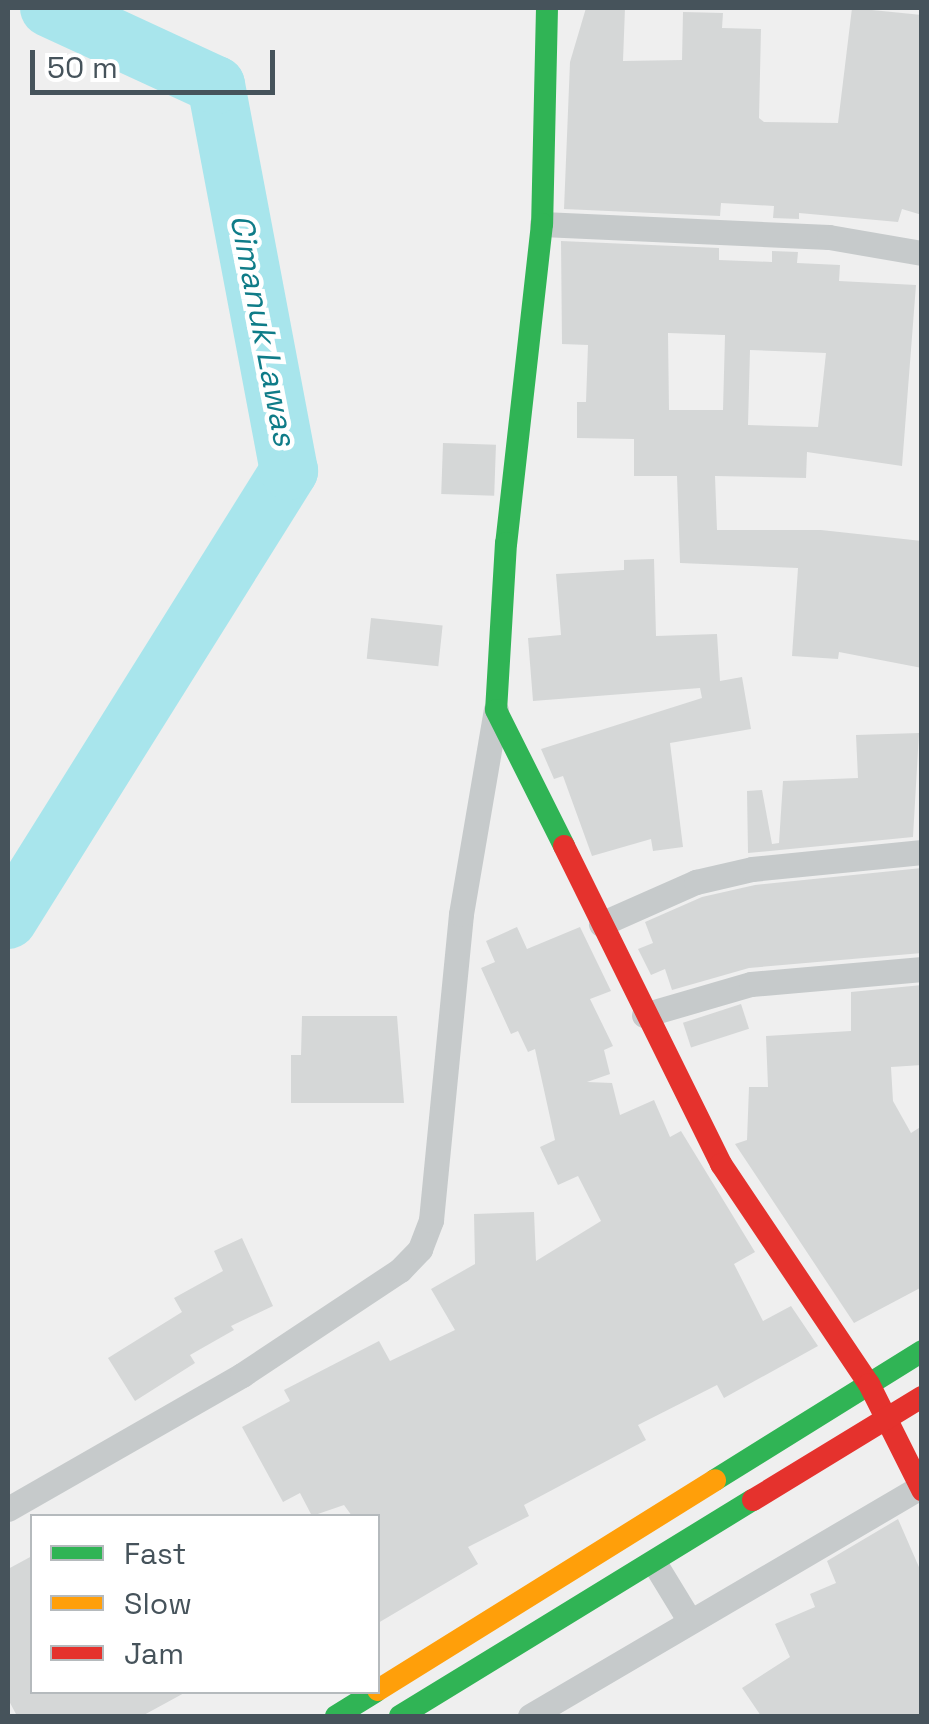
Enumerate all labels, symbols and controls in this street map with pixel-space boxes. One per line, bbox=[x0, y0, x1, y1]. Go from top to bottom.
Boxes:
scale bar bbox=[35, 30, 280, 92]
text: 50 m bbox=[47, 48, 118, 87]
water label: Cimanuk Lawas bbox=[222, 211, 304, 449]
legend bbox=[30, 1514, 380, 1694]
text: Fast bbox=[124, 1534, 186, 1573]
text: Slow bbox=[124, 1584, 192, 1623]
text: Jam bbox=[124, 1634, 184, 1673]

